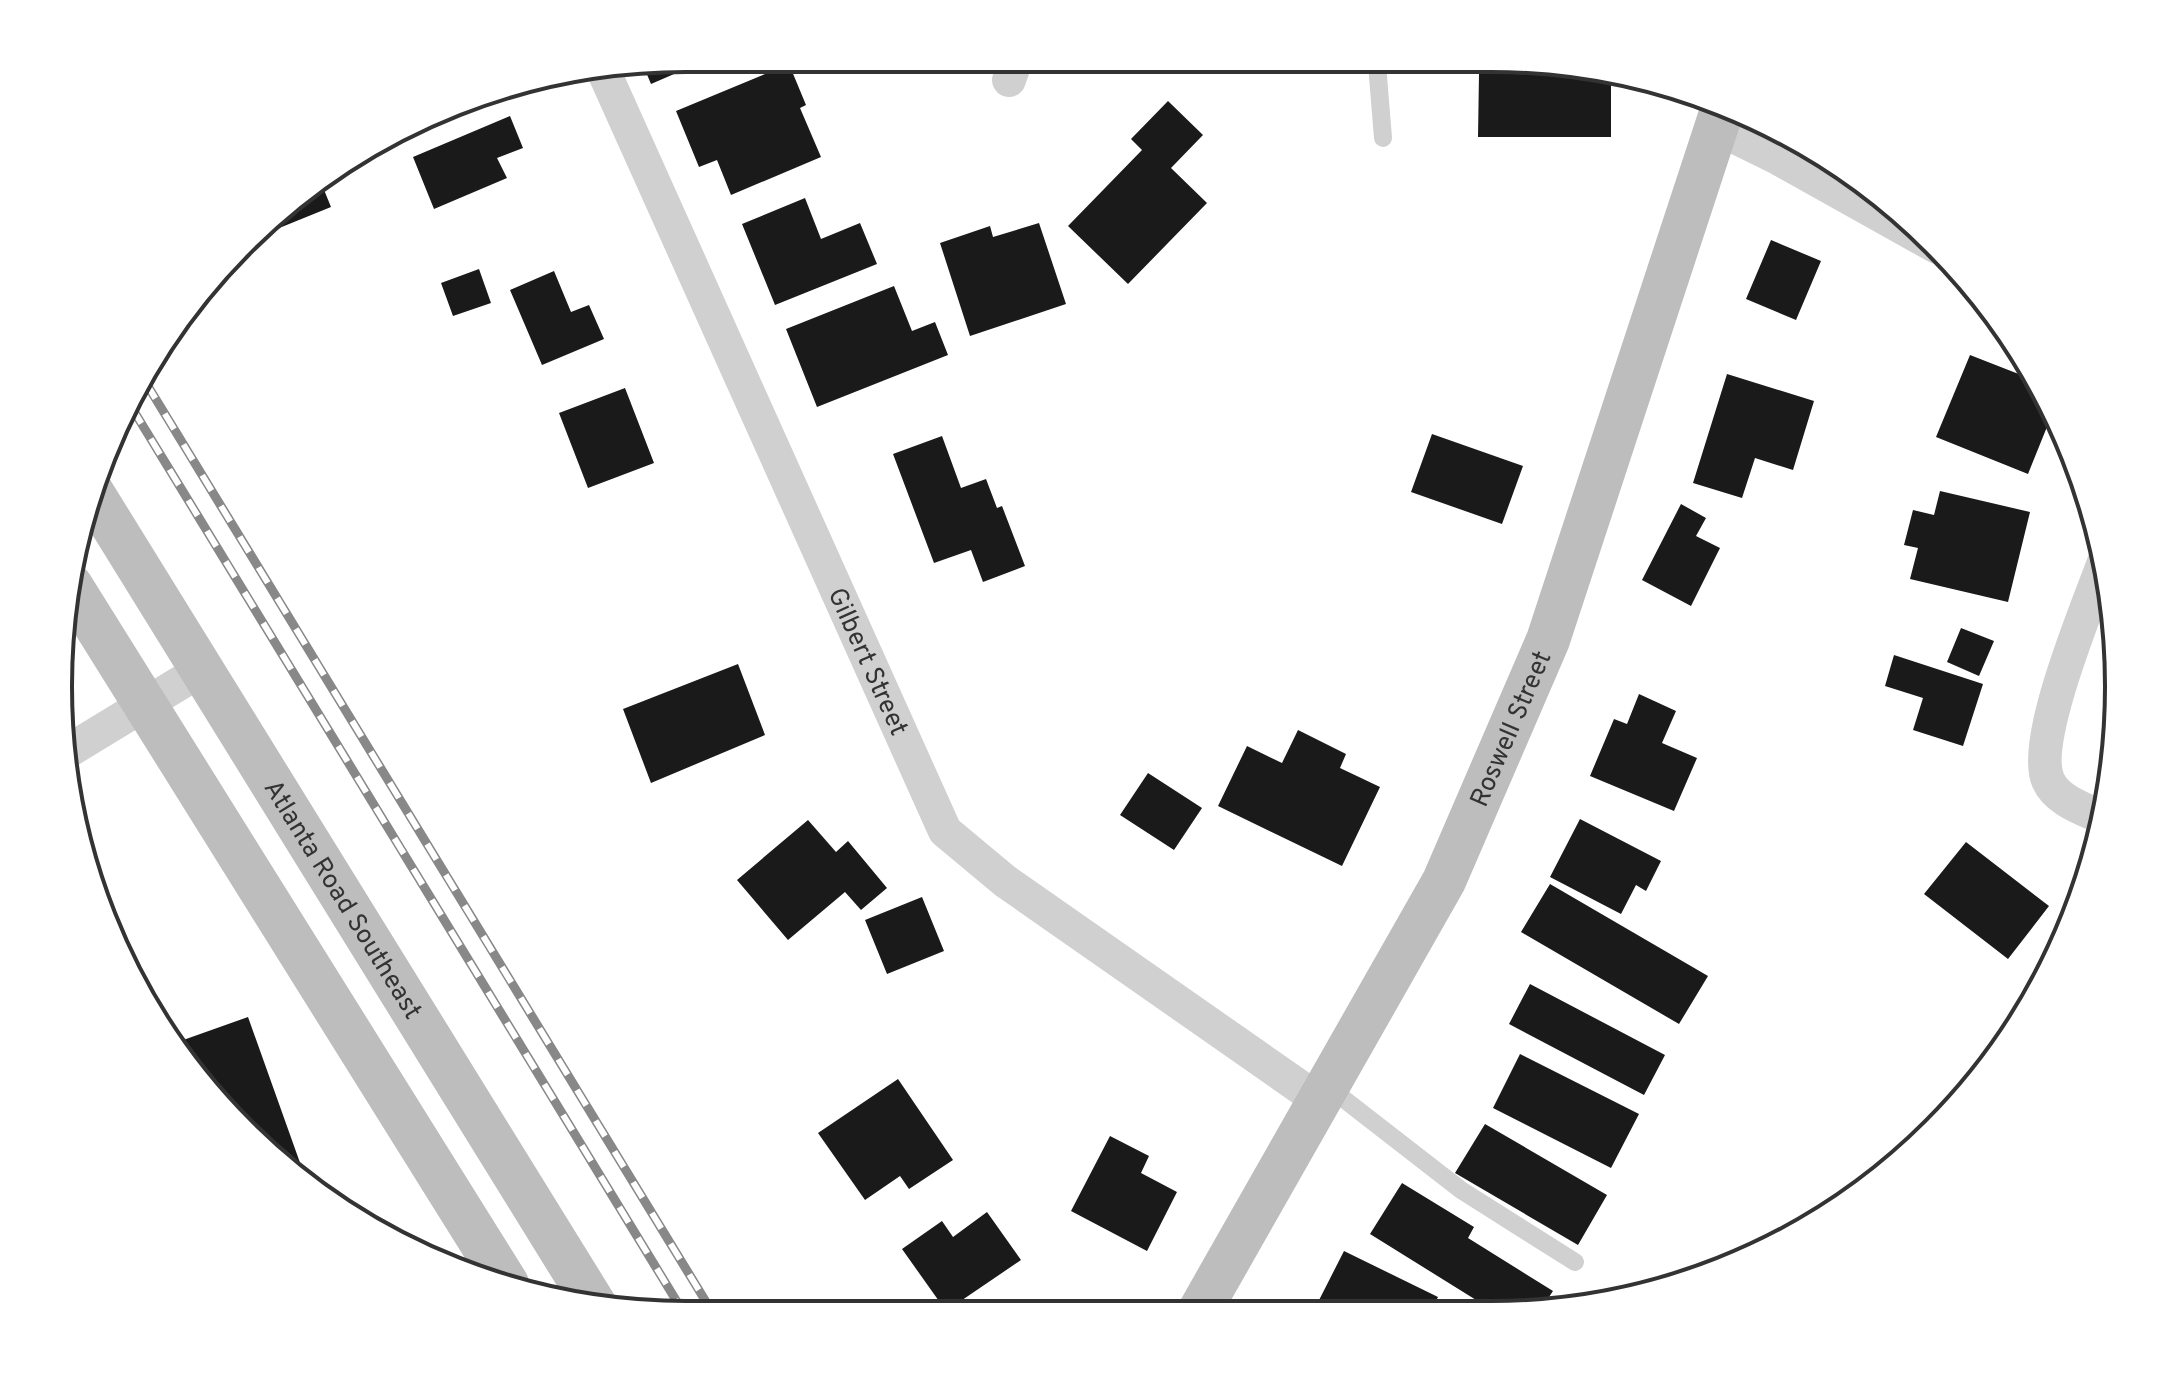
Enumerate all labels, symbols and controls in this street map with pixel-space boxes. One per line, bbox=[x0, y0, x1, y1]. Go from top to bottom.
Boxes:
street label: Gilbert Street bbox=[819, 583, 914, 741]
street label: Roswell Street bbox=[1464, 646, 1560, 812]
street label: Atlanta Road Southeast bbox=[255, 774, 428, 1026]

